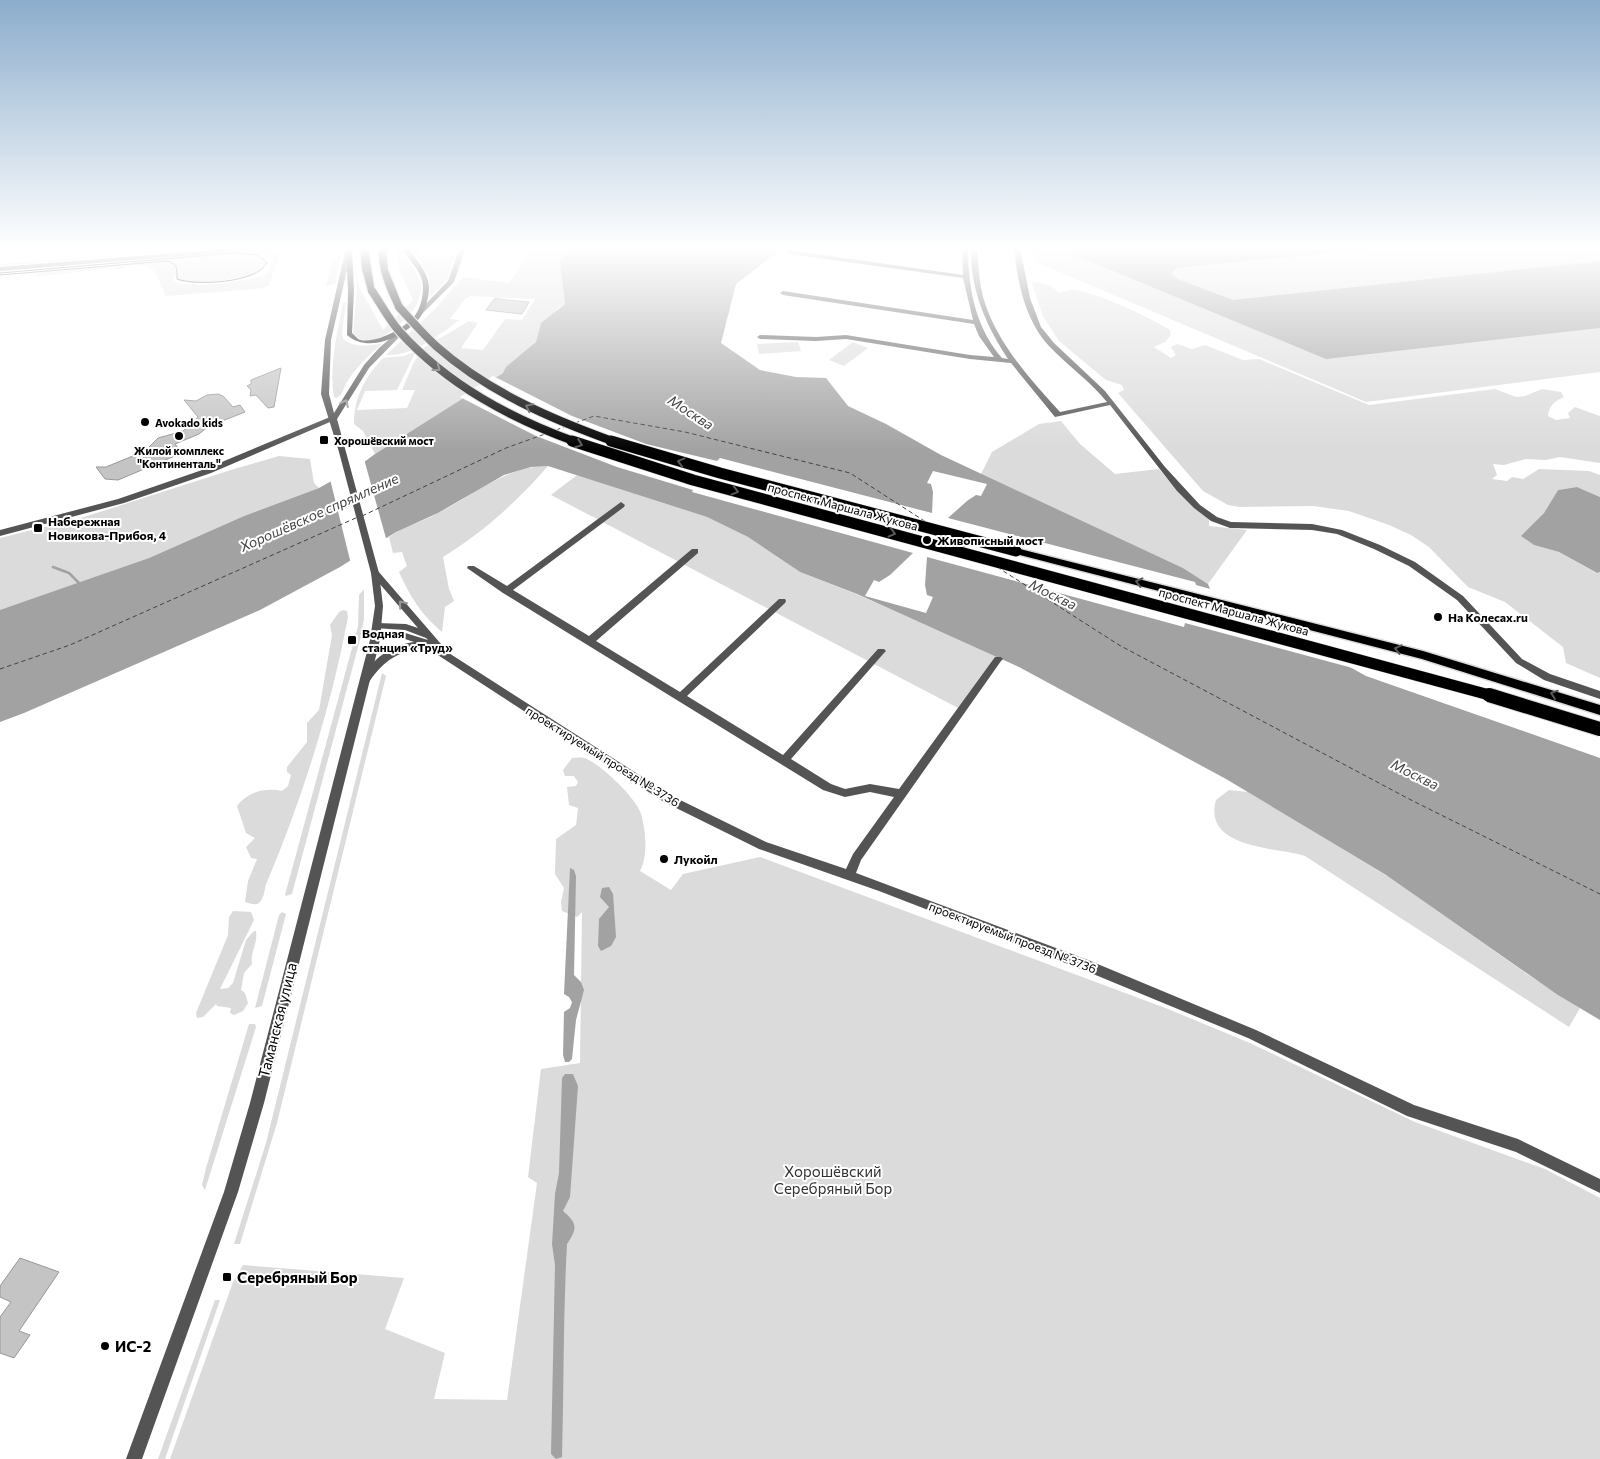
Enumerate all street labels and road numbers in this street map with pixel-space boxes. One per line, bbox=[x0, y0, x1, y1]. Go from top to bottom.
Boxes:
street label: проспект Маршала Жукова bbox=[766, 479, 920, 533]
street label: проспект Маршала Жукова bbox=[1157, 584, 1311, 638]
street label: проектируемый проезд № 3736 bbox=[524, 703, 682, 809]
street label: проектируемый проезд № 3736 bbox=[927, 899, 1099, 975]
street label: Таманская улица bbox=[254, 961, 300, 1079]

